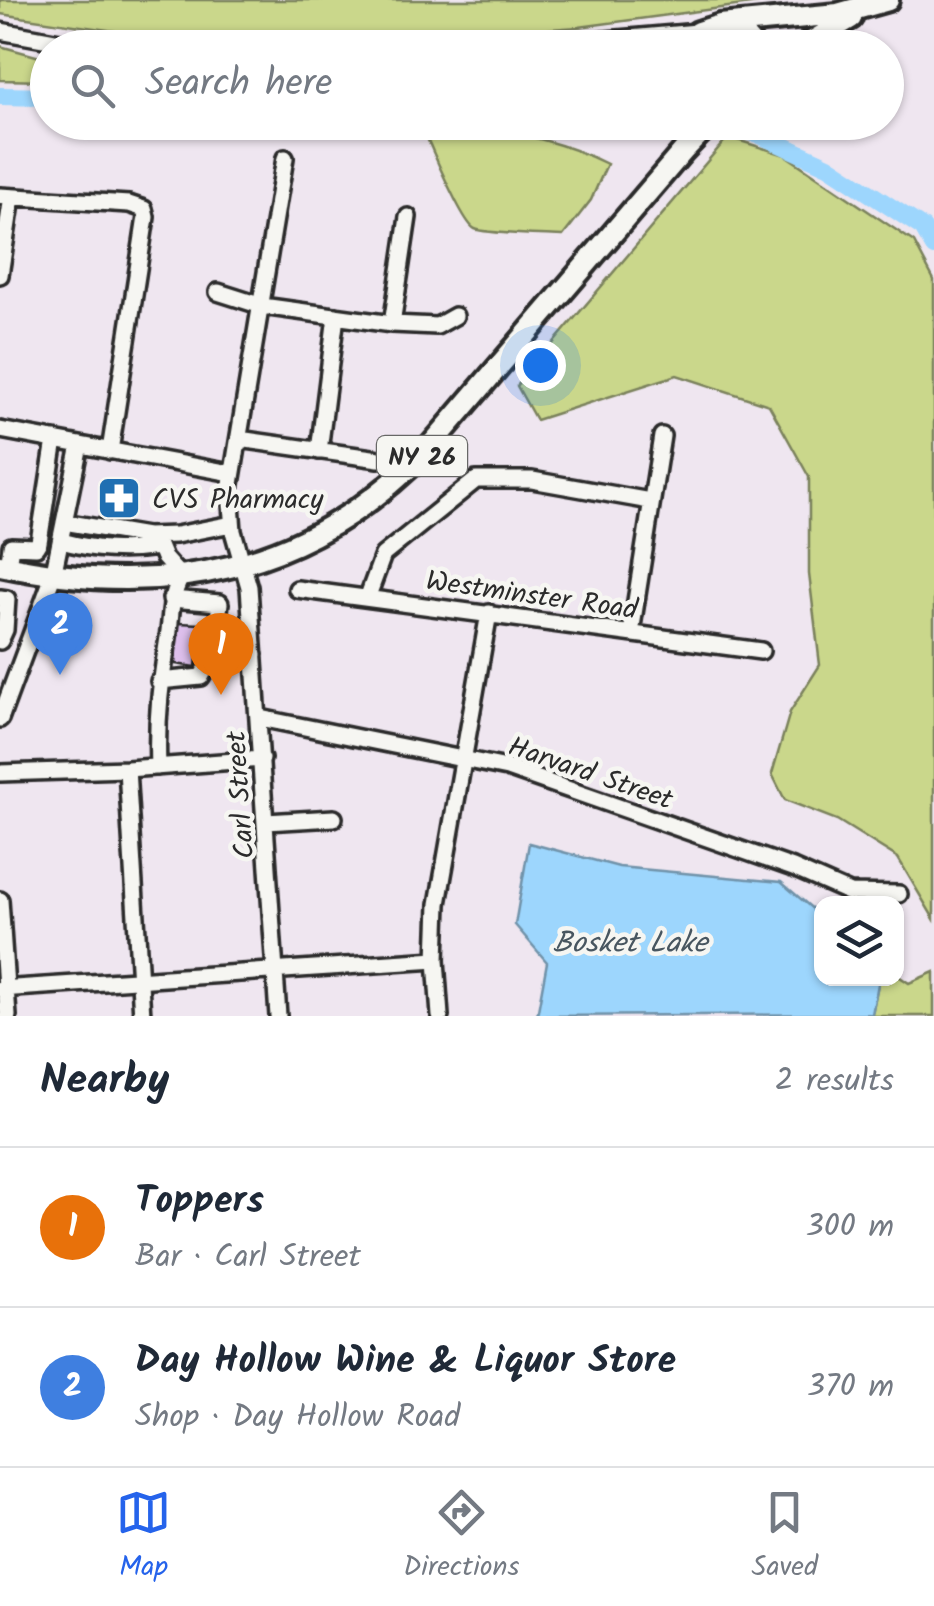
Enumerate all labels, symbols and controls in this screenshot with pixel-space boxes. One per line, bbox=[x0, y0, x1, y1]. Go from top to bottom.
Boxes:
search box bbox=[30, 30, 904, 140]
text: Search here bbox=[145, 55, 332, 115]
icon: search bbox=[65, 58, 120, 113]
your location bbox=[515, 340, 566, 391]
road number: NY 26 bbox=[377, 436, 467, 476]
pharmacy icon: CVS Pharmacy bbox=[96, 475, 142, 521]
place label: CVS Pharmacy bbox=[152, 478, 324, 523]
street label: Westminster Road bbox=[423, 559, 641, 634]
pin: 2 bbox=[28, 592, 92, 675]
pin: 1 bbox=[188, 612, 254, 695]
street label: Harvard Street bbox=[502, 725, 680, 824]
street label: Carl Street bbox=[214, 728, 268, 860]
map controls bbox=[814, 896, 904, 986]
button: layers bbox=[814, 896, 904, 986]
water label: Bosket Lake bbox=[553, 920, 710, 968]
text: Nearby bbox=[40, 1048, 169, 1115]
text: 2 results bbox=[775, 1056, 894, 1107]
text: Toppers bbox=[135, 1172, 264, 1232]
text: 1 bbox=[68, 1202, 77, 1253]
text: 300 m bbox=[805, 1202, 894, 1253]
text: Bar · Carl Street bbox=[135, 1232, 361, 1283]
text: Day Hollow Wine & Liquor Store bbox=[135, 1332, 676, 1392]
text: 2 bbox=[63, 1362, 82, 1413]
text: 370 m bbox=[807, 1362, 894, 1413]
text: Shop · Day Hollow Road bbox=[135, 1392, 460, 1443]
tab: Map bbox=[116, 1485, 171, 1590]
tab: Directions bbox=[403, 1485, 519, 1590]
tab: Saved bbox=[752, 1485, 818, 1590]

